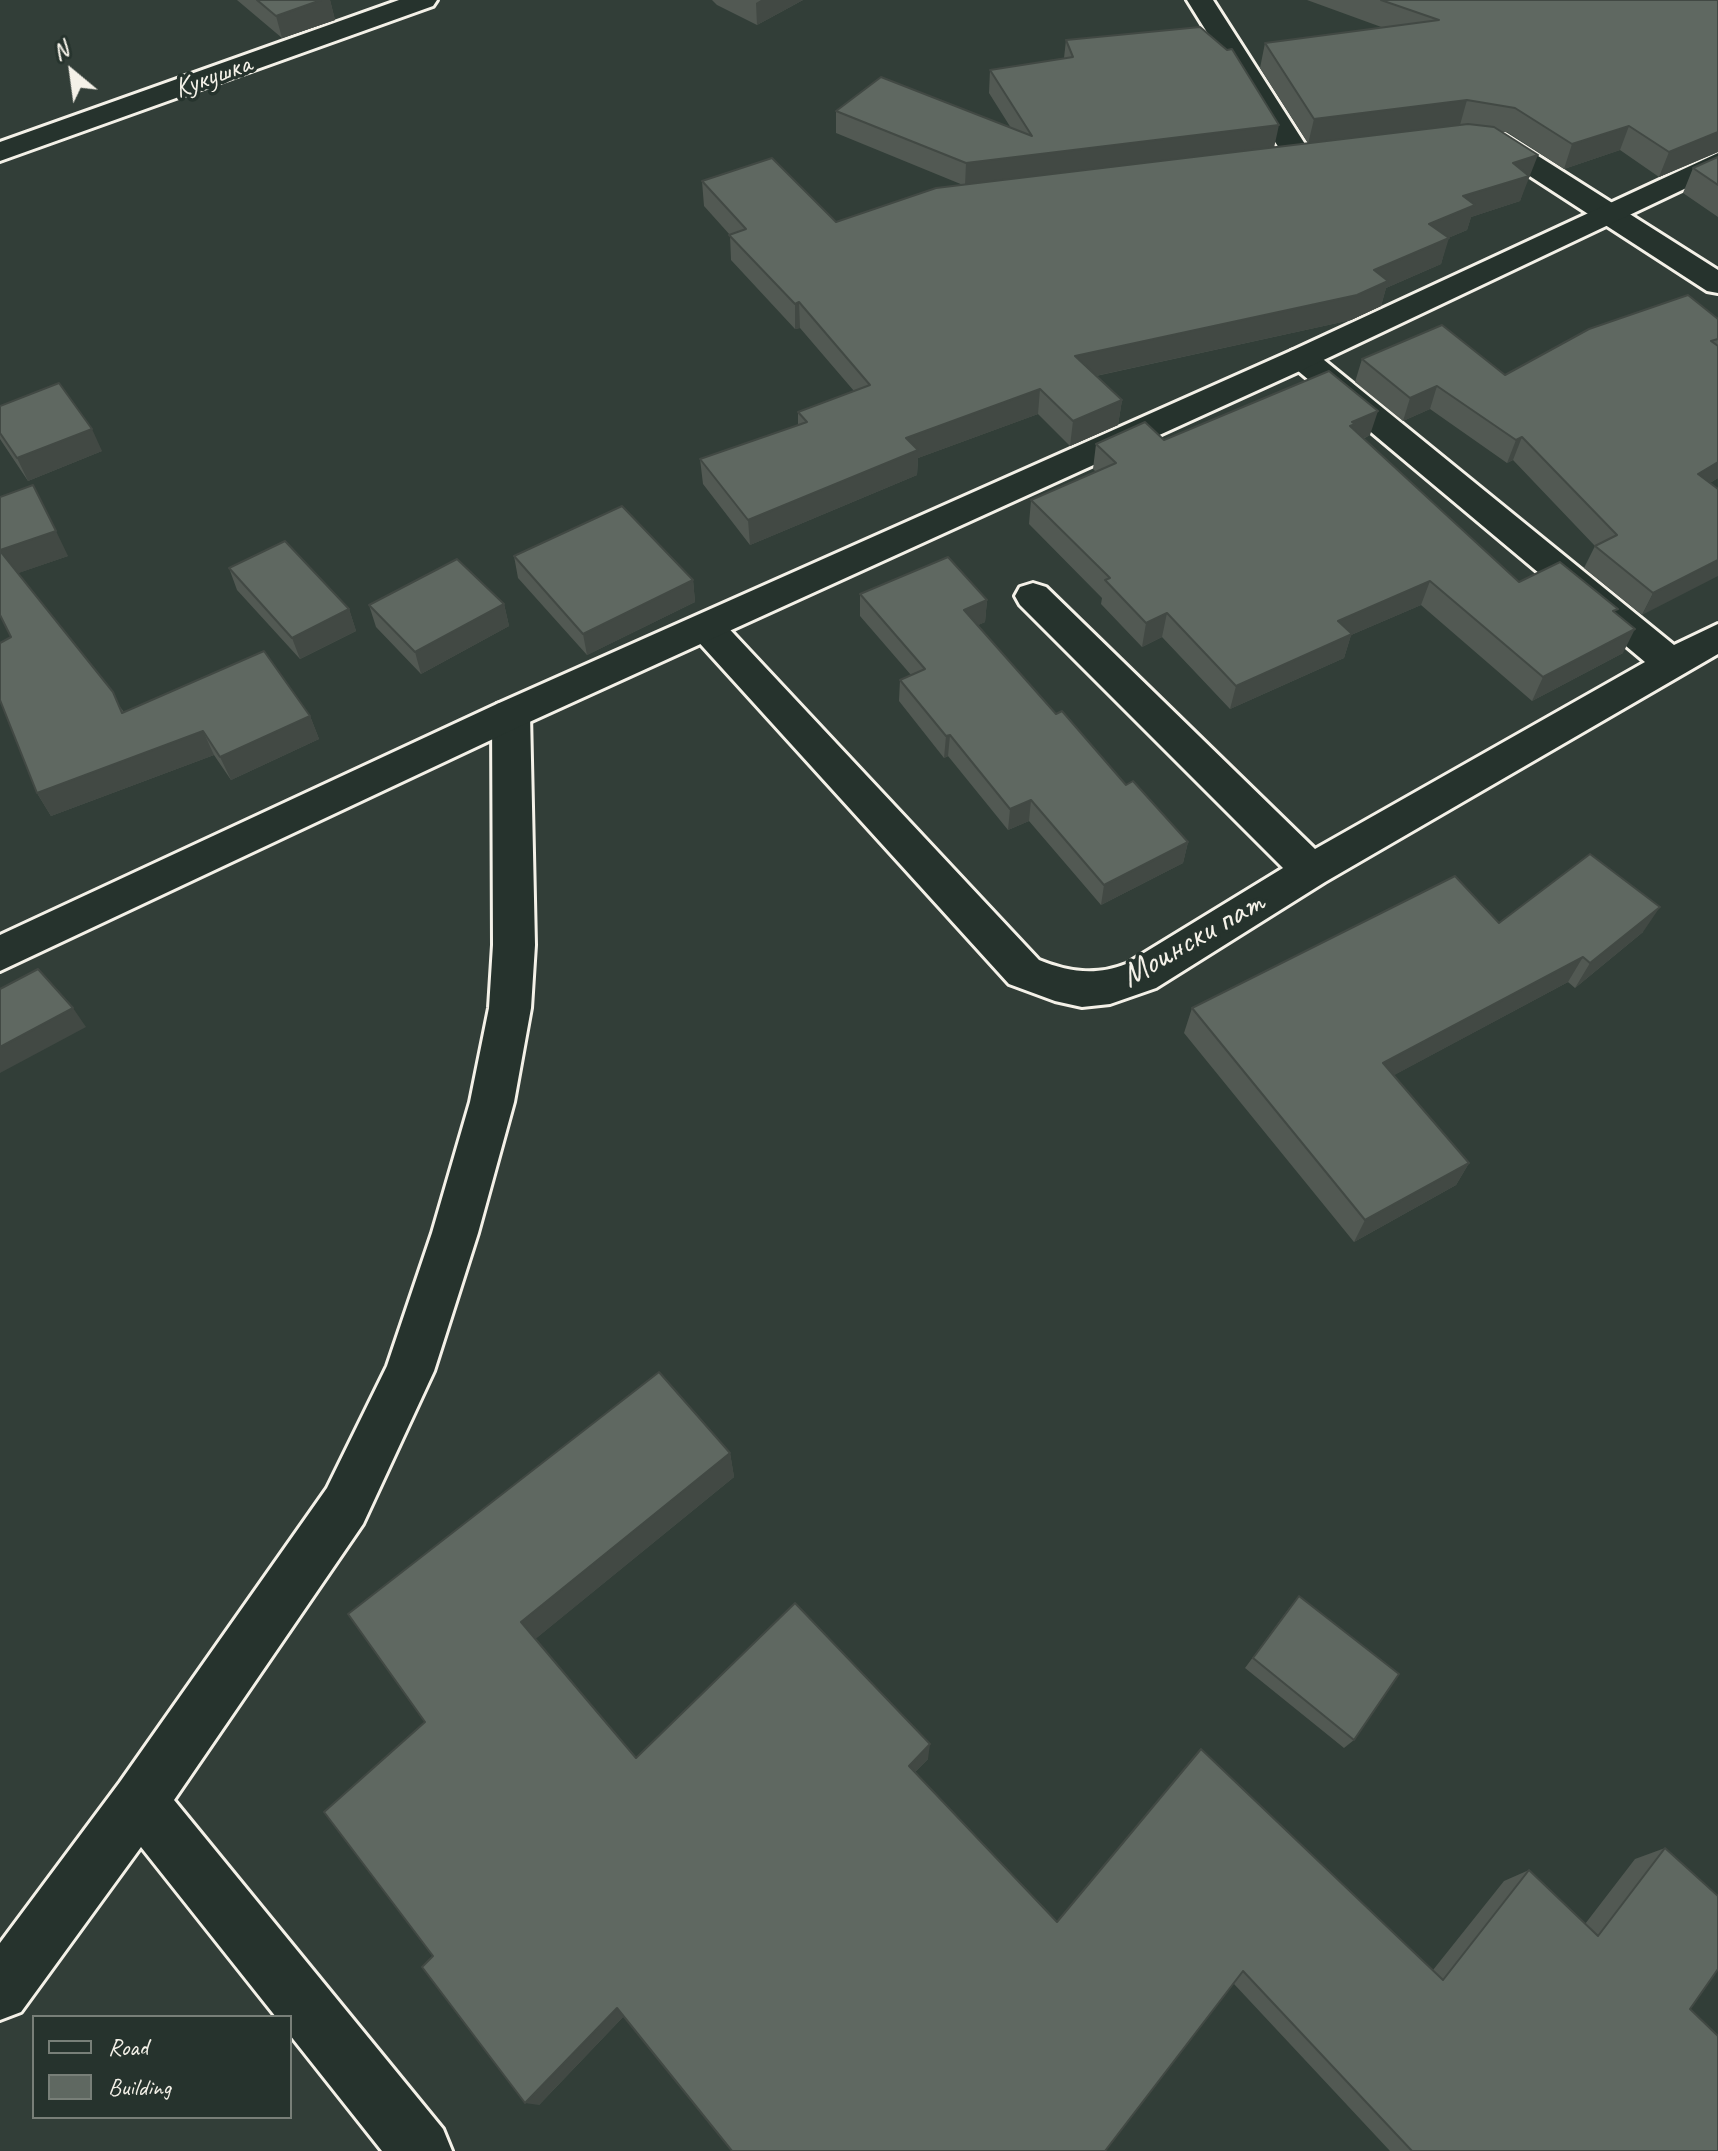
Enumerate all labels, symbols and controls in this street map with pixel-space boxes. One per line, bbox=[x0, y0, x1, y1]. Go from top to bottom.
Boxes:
north arrow bbox=[32, 32, 112, 112]
text: N bbox=[48, 35, 73, 67]
street label: Кукушка bbox=[170, 48, 256, 106]
street label: Моински пат bbox=[1114, 883, 1272, 997]
legend bbox=[32, 2015, 292, 2119]
text: Road bbox=[108, 2032, 148, 2062]
text: Building bbox=[108, 2072, 171, 2102]

